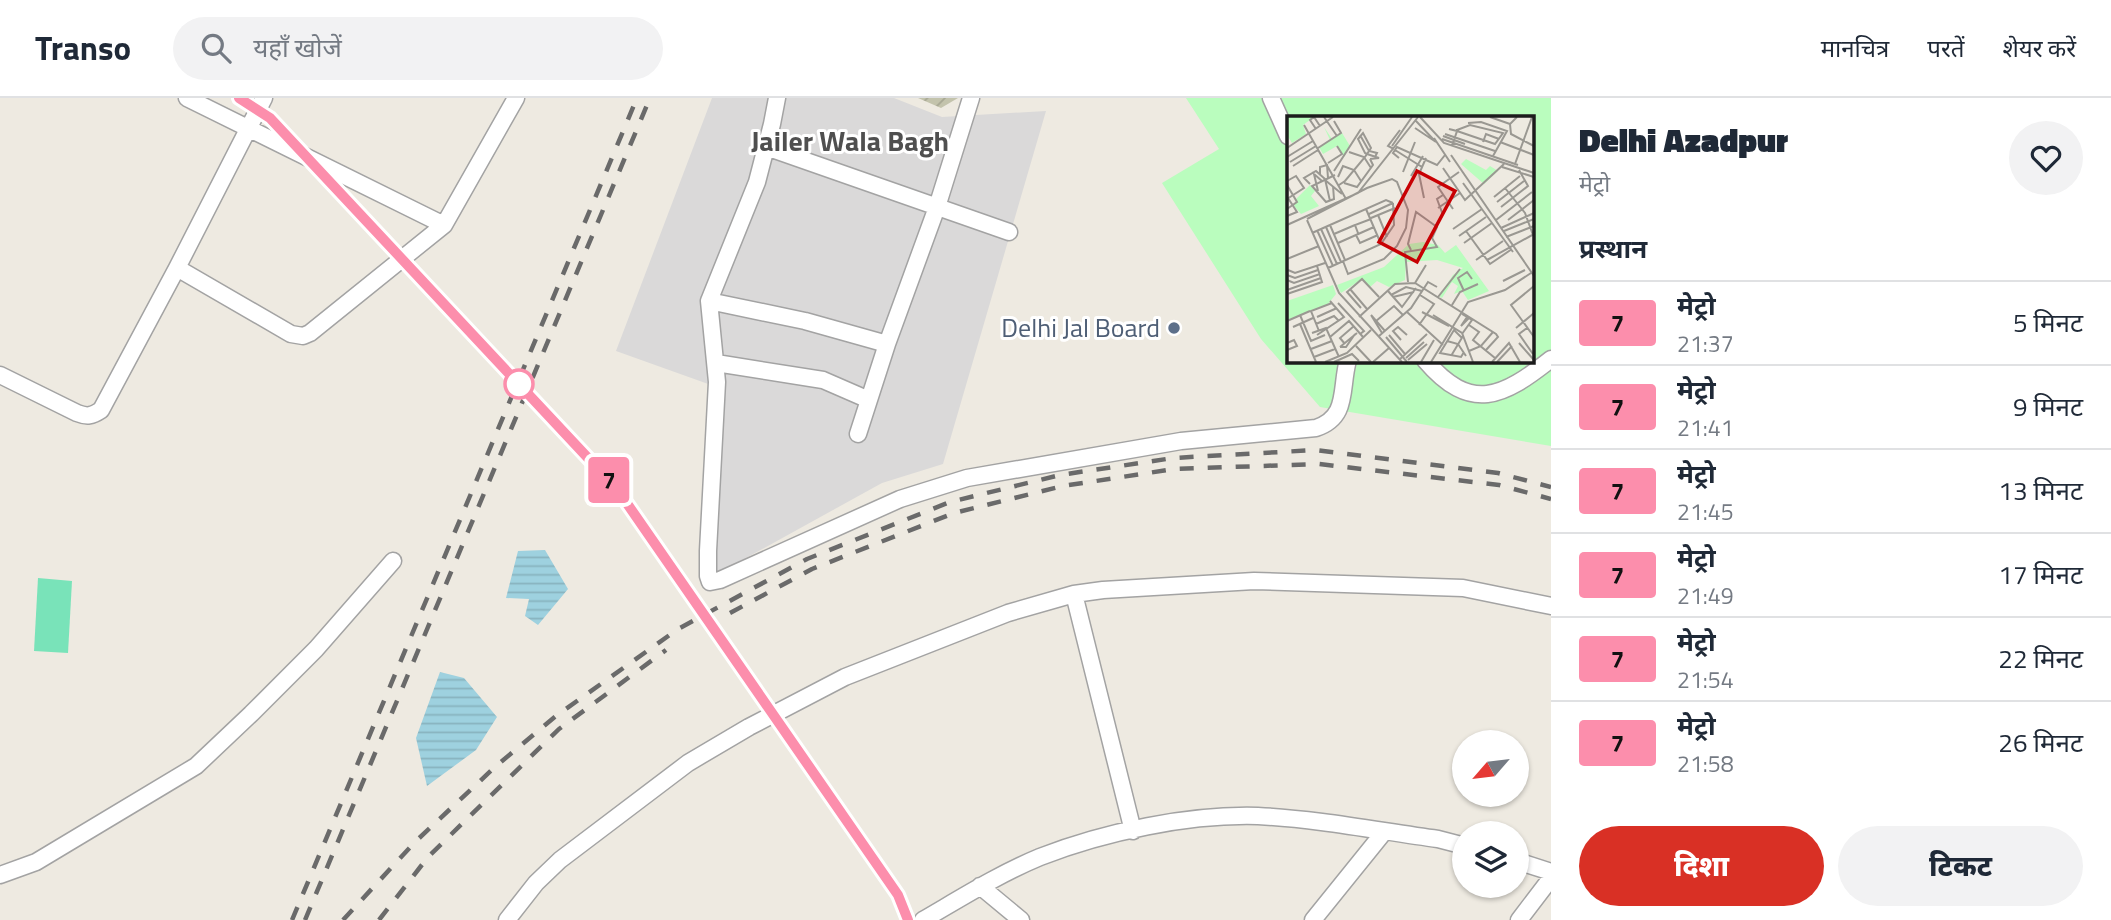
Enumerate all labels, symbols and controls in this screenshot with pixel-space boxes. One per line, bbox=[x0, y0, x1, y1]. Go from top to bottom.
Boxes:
search box bbox=[173, 17, 663, 80]
text: Transo bbox=[35, 23, 131, 73]
text: यहाँ खोजें bbox=[253, 28, 342, 67]
icon: search bbox=[197, 29, 235, 67]
text: मानचित्र bbox=[1821, 30, 1889, 66]
text: परतें bbox=[1927, 30, 1964, 66]
text: शेयर करें bbox=[2002, 30, 2076, 66]
text: Delhi Azadpur bbox=[1579, 115, 1788, 165]
inset map bbox=[1287, 116, 1534, 362]
district label: Jailer Wala Bagh bbox=[751, 119, 949, 162]
button: heart bbox=[2009, 121, 2083, 195]
text: मेट्रो bbox=[1579, 166, 1610, 201]
text: प्रस्थान bbox=[1579, 229, 1647, 268]
text: मेट्रो bbox=[1677, 286, 1716, 325]
text: 5 मिनट bbox=[2013, 303, 2083, 342]
text: 7 bbox=[1611, 305, 1624, 341]
place label: Delhi Jal Board bbox=[1001, 308, 1160, 347]
marker: Delhi Jal Board bbox=[1166, 320, 1182, 336]
text: 21:37 bbox=[1677, 326, 1734, 361]
unlabelled marker bbox=[504, 369, 534, 399]
text: मेट्रो bbox=[1677, 370, 1716, 409]
text: 9 मिनट bbox=[2013, 387, 2083, 426]
text: 7 bbox=[1611, 389, 1624, 425]
text: 21:41 bbox=[1677, 410, 1734, 445]
text: मेट्रो bbox=[1677, 454, 1716, 493]
line badge: 7 bbox=[586, 457, 632, 503]
text: 7 bbox=[602, 462, 616, 498]
text: 13 मिनट bbox=[1998, 471, 2083, 510]
text: 7 bbox=[1611, 473, 1624, 509]
text: 21:45 bbox=[1677, 494, 1734, 529]
text: मेट्रो bbox=[1677, 538, 1716, 577]
text: 17 मिनट bbox=[1998, 555, 2083, 594]
text: 7 bbox=[1611, 557, 1624, 593]
text: 21:49 bbox=[1677, 578, 1734, 613]
text: मेट्रो bbox=[1677, 622, 1716, 661]
text: 22 मिनट bbox=[1998, 639, 2083, 678]
text: 7 bbox=[1611, 641, 1624, 677]
text: 21:54 bbox=[1677, 662, 1734, 697]
text: मेट्रो bbox=[1677, 706, 1716, 745]
text: 26 मिनट bbox=[1998, 723, 2083, 762]
text: 7 bbox=[1611, 725, 1624, 761]
north arrow bbox=[1452, 730, 1530, 807]
map controls bbox=[1452, 730, 1529, 898]
text: 21:58 bbox=[1677, 746, 1734, 781]
button: layers bbox=[1452, 821, 1529, 898]
button: दिशा bbox=[1579, 826, 1824, 906]
button: टिकट bbox=[1838, 826, 2083, 906]

